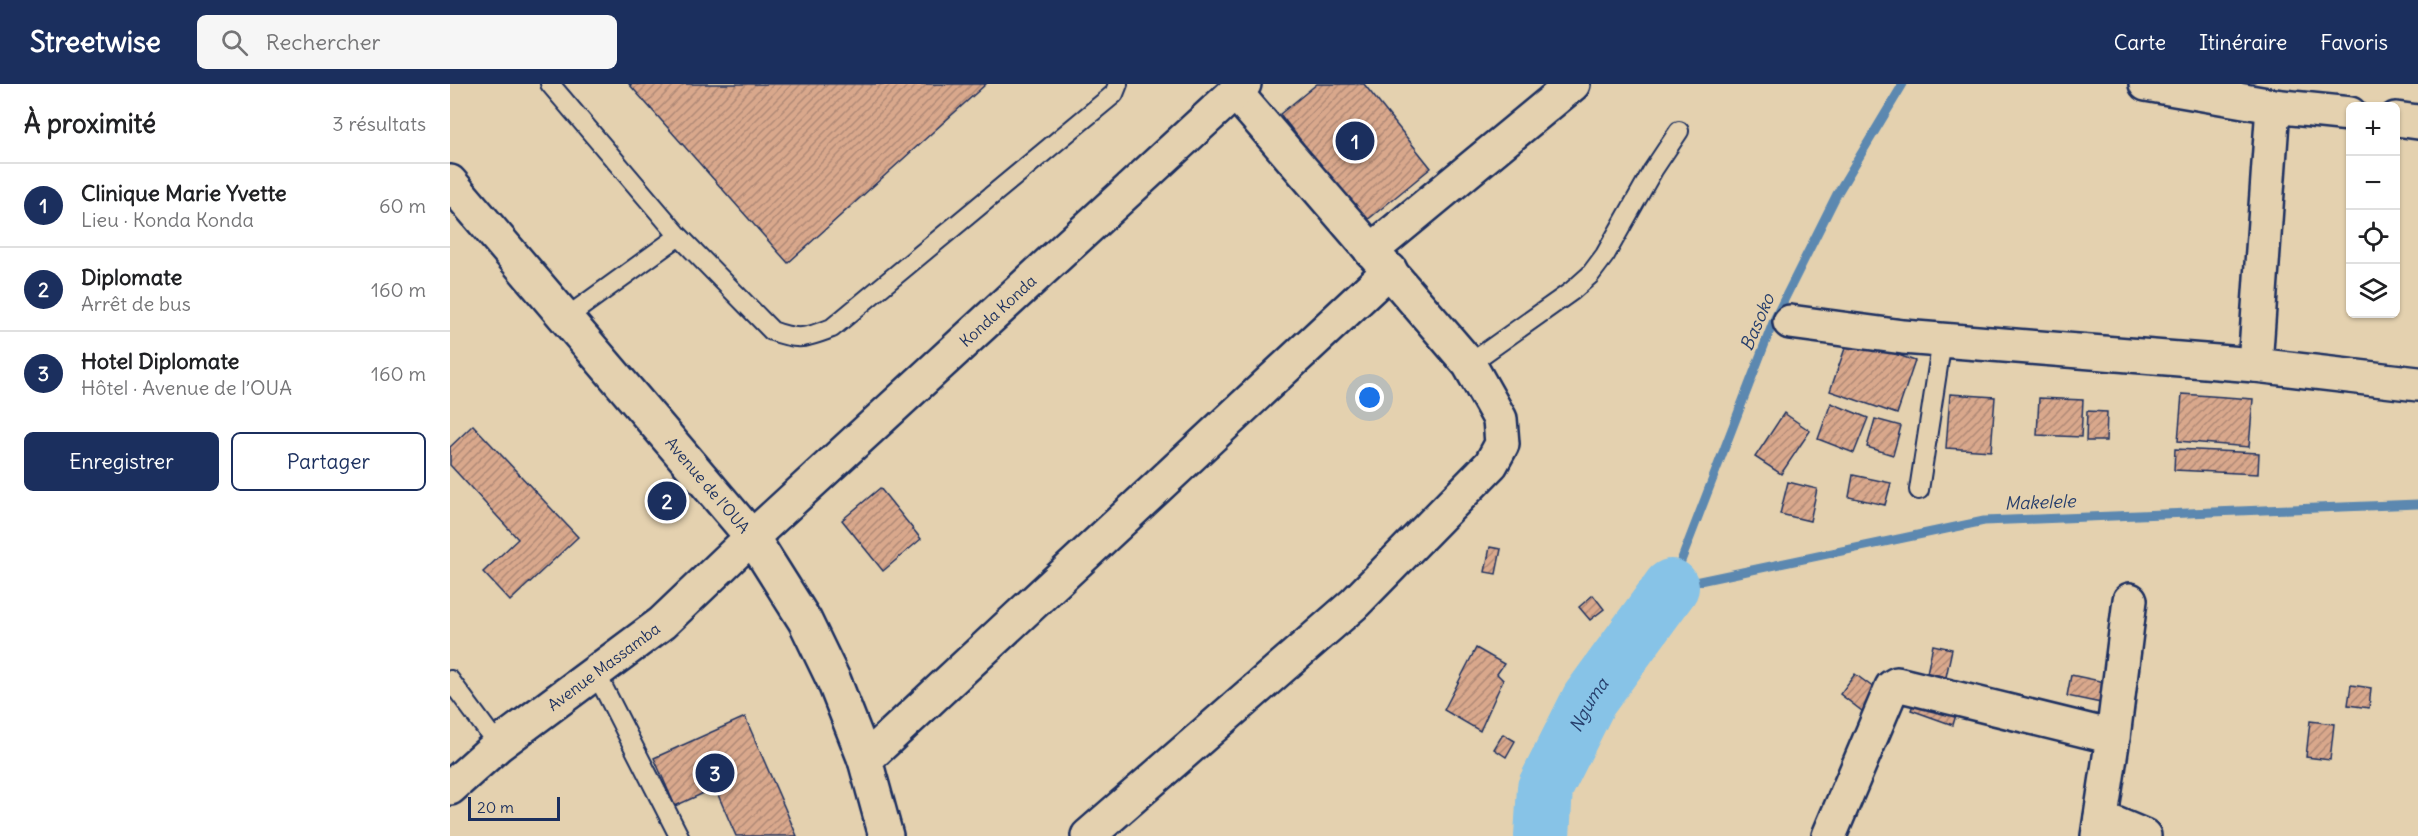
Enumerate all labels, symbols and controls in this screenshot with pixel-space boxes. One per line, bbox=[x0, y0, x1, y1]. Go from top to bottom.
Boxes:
search box bbox=[197, 15, 617, 69]
text: Streetwise bbox=[30, 24, 161, 60]
icon: search bbox=[218, 26, 251, 59]
text: Rechercher bbox=[266, 28, 381, 56]
text: Carte bbox=[2114, 29, 2166, 56]
text: Itinéraire bbox=[2199, 29, 2287, 56]
text: Favoris bbox=[2320, 29, 2388, 56]
map controls bbox=[2346, 102, 2400, 318]
button: + bbox=[2346, 102, 2400, 156]
text: À proximité bbox=[24, 107, 156, 140]
text: 3 résultats bbox=[332, 111, 426, 136]
pin: 1 bbox=[1336, 118, 1374, 164]
button: − bbox=[2346, 156, 2400, 210]
text: Clinique Marie Yvette bbox=[81, 179, 287, 207]
text: 1 bbox=[40, 193, 47, 218]
text: 60 m bbox=[379, 193, 426, 218]
text: Lieu · Konda Konda bbox=[81, 207, 254, 232]
button: locate bbox=[2346, 210, 2400, 264]
text: Diplomate bbox=[81, 263, 182, 291]
button: layers bbox=[2346, 264, 2400, 318]
street label: Konda Konda bbox=[955, 271, 1040, 351]
text: 2 bbox=[38, 277, 49, 302]
text: 160 m bbox=[371, 277, 426, 302]
water label: Basoko bbox=[1735, 289, 1780, 354]
text: Arrêt de bus bbox=[81, 291, 191, 316]
text: Hotel Diplomate bbox=[81, 347, 239, 375]
text: 3 bbox=[38, 361, 49, 386]
text: 160 m bbox=[371, 361, 426, 386]
text: Hôtel · Avenue de l’OUA bbox=[81, 375, 292, 400]
your location bbox=[1355, 383, 1384, 412]
button: Enregistrer bbox=[24, 432, 219, 491]
button: Partager bbox=[231, 432, 426, 491]
street label: Avenue de l’OUA bbox=[661, 433, 754, 537]
pin: 2 bbox=[648, 478, 686, 524]
water label: Makelele bbox=[2004, 489, 2077, 515]
street label: Avenue Massamba bbox=[543, 618, 664, 715]
water label: Nguma bbox=[1564, 672, 1614, 736]
pin: 3 bbox=[696, 750, 734, 796]
scale bar bbox=[468, 794, 560, 822]
text: 20 m bbox=[477, 797, 514, 817]

